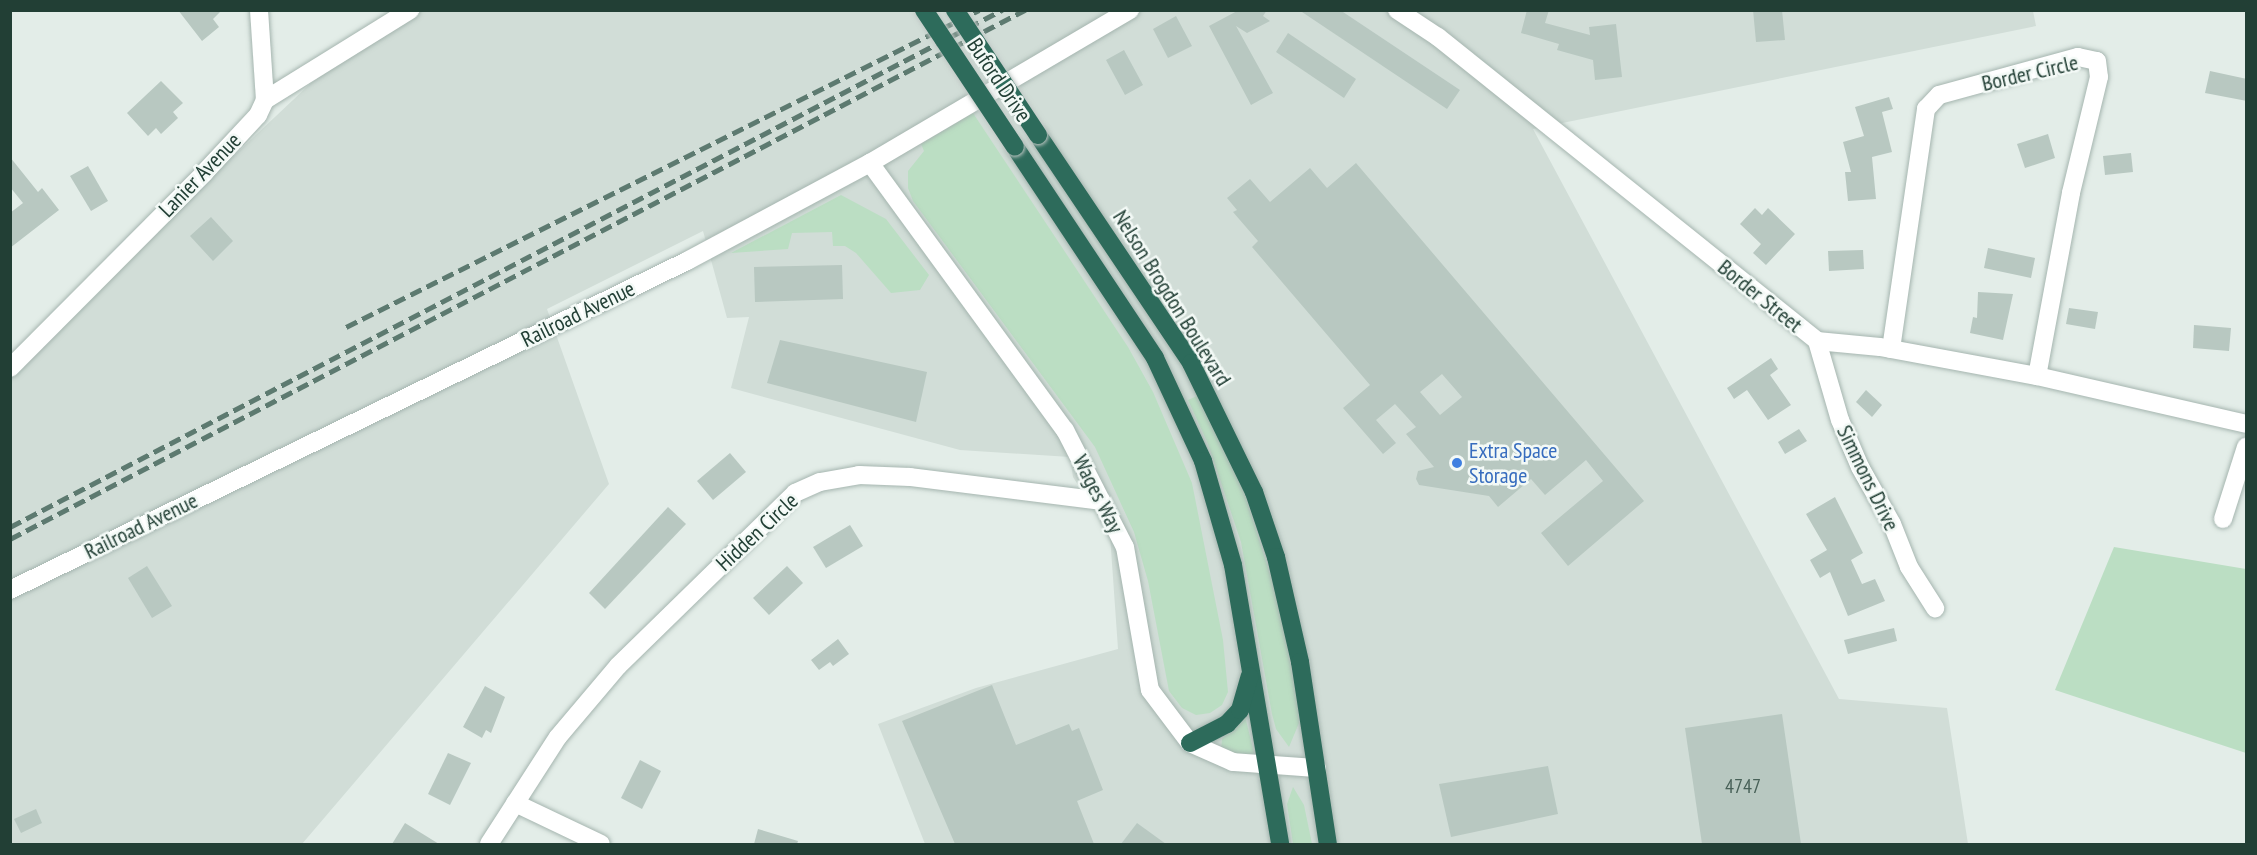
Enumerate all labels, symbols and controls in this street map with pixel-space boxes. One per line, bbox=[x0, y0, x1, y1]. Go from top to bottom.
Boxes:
street label: Buford Drive bbox=[961, 33, 1037, 127]
street label: Border Circle bbox=[1979, 49, 2081, 97]
street label: Lanier Avenue bbox=[153, 127, 247, 223]
street label: Nelson Brogdon Boulevard bbox=[1107, 205, 1237, 391]
street label: Border Street bbox=[1713, 254, 1807, 338]
street label: Railroad Avenue bbox=[517, 275, 639, 353]
street label: Simmons Drive bbox=[1831, 421, 1905, 535]
place label: Extra Space Storage bbox=[1469, 437, 1557, 488]
street label: Wages Way bbox=[1067, 450, 1129, 538]
marker: Extra Space Storage bbox=[1450, 456, 1464, 470]
street label: Railroad Avenue bbox=[80, 487, 202, 565]
street label: Hidden Circle bbox=[711, 488, 803, 576]
house number: 4747 bbox=[1725, 774, 1761, 798]

